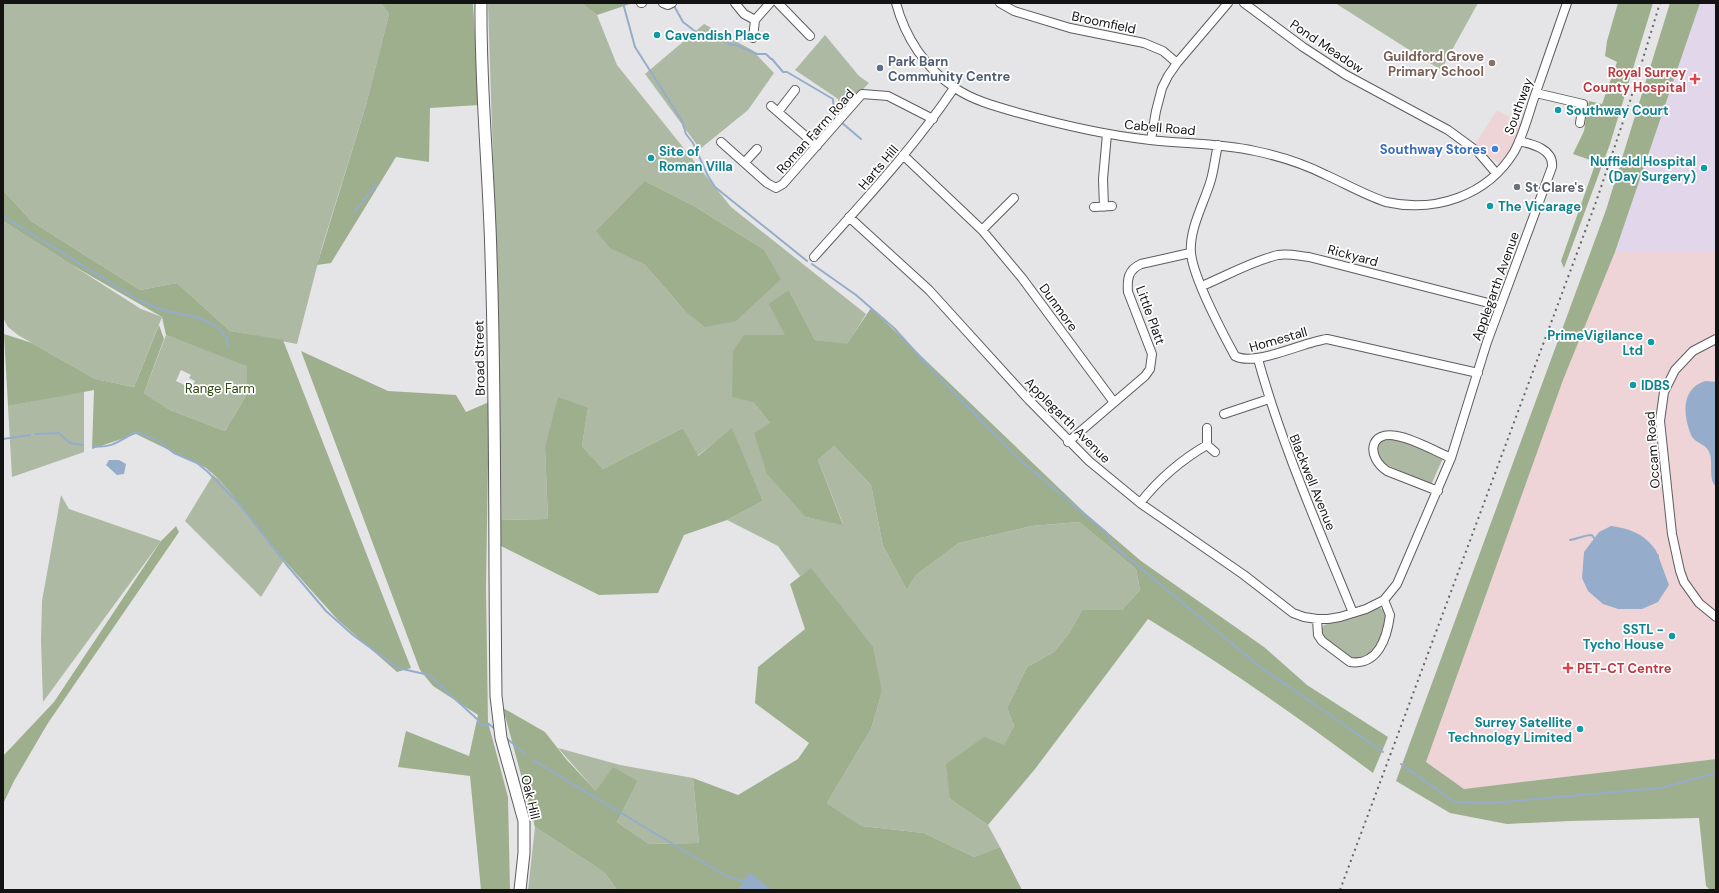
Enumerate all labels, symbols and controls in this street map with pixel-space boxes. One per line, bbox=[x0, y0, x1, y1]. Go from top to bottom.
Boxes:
street label: Broomfield bbox=[1070, 7, 1138, 38]
street label: Pond Meadow bbox=[1287, 16, 1367, 77]
place label: Cavendish Place bbox=[665, 27, 770, 44]
marker: Cavendish Place bbox=[652, 30, 662, 40]
place label: Guildford Grove Primary School bbox=[1383, 48, 1484, 80]
place label: Park Barn Community Centre bbox=[888, 53, 1010, 85]
marker: Guildford Grove Primary School bbox=[1487, 58, 1497, 68]
marker: Park Barn Community Centre bbox=[875, 63, 885, 73]
place label: Royal Surrey County Hospital bbox=[1583, 64, 1686, 96]
marker: Royal Surrey County Hospital bbox=[1689, 73, 1701, 85]
street label: Southway bbox=[1500, 76, 1537, 137]
street label: Roman Farm Road bbox=[773, 85, 858, 177]
place label: Southway Court bbox=[1566, 102, 1669, 119]
marker: Southway Court bbox=[1553, 105, 1563, 115]
street label: Cabell Road bbox=[1124, 116, 1196, 139]
street label: Harts Hill bbox=[855, 141, 902, 193]
place label: Southway Stores bbox=[1380, 141, 1487, 158]
place label: Site of Roman Villa bbox=[659, 143, 733, 175]
marker: Southway Stores bbox=[1490, 144, 1500, 154]
marker: Site of Roman Villa bbox=[646, 153, 656, 163]
place label: Nuffield Hospital (Day Surgery) bbox=[1590, 153, 1696, 185]
marker: Nuffield Hospital (Day Surgery) bbox=[1699, 163, 1709, 173]
place label: St Clare's bbox=[1525, 179, 1584, 196]
marker: St Clare's bbox=[1512, 182, 1522, 192]
place label: The Vicarage bbox=[1498, 198, 1581, 215]
marker: The Vicarage bbox=[1485, 201, 1495, 211]
street label: Applegarth Avenue bbox=[1468, 229, 1523, 343]
street label: Rickyard bbox=[1326, 241, 1380, 270]
street label: Dunmore bbox=[1036, 280, 1082, 335]
street label: Little Platt bbox=[1132, 283, 1169, 347]
street label: Broad Street bbox=[470, 320, 489, 396]
street label: Homestall bbox=[1247, 323, 1309, 356]
place label: PrimeVigilance Ltd bbox=[1547, 327, 1643, 359]
marker: PrimeVigilance Ltd bbox=[1646, 337, 1656, 347]
street label: Applegarth Avenue bbox=[1021, 374, 1114, 467]
place label: IDBS bbox=[1641, 377, 1670, 394]
park label: Range Farm bbox=[185, 380, 255, 397]
marker: IDBS bbox=[1628, 380, 1638, 390]
street label: Occam Road bbox=[1641, 411, 1664, 489]
street label: Blackwell Avenue bbox=[1285, 432, 1340, 533]
place label: SSTL - Tycho House bbox=[1583, 621, 1664, 653]
marker: SSTL - Tycho House bbox=[1667, 631, 1677, 641]
place label: PET-CT Centre bbox=[1577, 660, 1672, 677]
marker: PET-CT Centre bbox=[1562, 662, 1574, 674]
place label: Surrey Satellite Technology Limited bbox=[1448, 714, 1572, 746]
marker: Surrey Satellite Technology Limited bbox=[1575, 724, 1585, 734]
street label: Oak Hill bbox=[517, 773, 544, 821]

